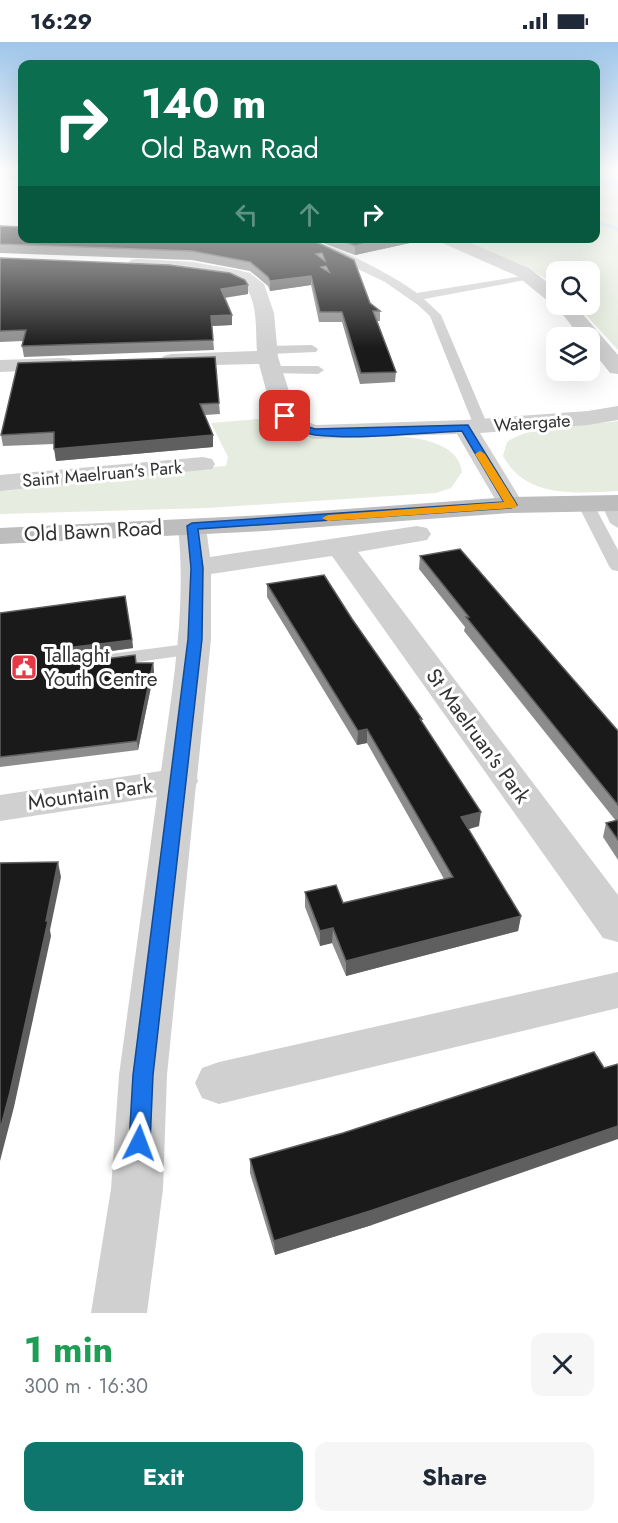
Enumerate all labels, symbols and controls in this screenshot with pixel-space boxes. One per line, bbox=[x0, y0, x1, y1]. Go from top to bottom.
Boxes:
text: 16:29 bbox=[30, 5, 92, 37]
text: 140 m bbox=[141, 73, 267, 134]
icon: right bbox=[42, 84, 120, 162]
text: Old Bawn Road bbox=[141, 129, 319, 168]
icon: left bbox=[230, 198, 263, 231]
icon: ahead bbox=[293, 198, 326, 231]
icon: right bbox=[356, 198, 389, 231]
map controls bbox=[546, 261, 600, 381]
button: search bbox=[546, 261, 600, 315]
button: layers bbox=[546, 327, 600, 381]
pin bbox=[259, 390, 310, 441]
icon: arrive bbox=[268, 399, 301, 432]
street label: Watergate bbox=[493, 407, 571, 439]
street label: Saint Maelruan's Park bbox=[21, 454, 183, 494]
street label: Old Bawn Road bbox=[23, 512, 163, 550]
place label: Tallaght Youth Centre bbox=[44, 640, 158, 694]
public building icon: Tallaght Youth Centre bbox=[9, 652, 39, 682]
street label: St Maelruan's Park bbox=[419, 662, 538, 810]
street label: Mountain Park bbox=[26, 770, 155, 818]
position arrow bbox=[107, 1111, 171, 1175]
text: 1 min bbox=[24, 1323, 113, 1375]
button: close bbox=[531, 1333, 594, 1396]
text: 300 m · 16:30 bbox=[24, 1372, 148, 1401]
button: Exit bbox=[24, 1442, 303, 1511]
button: Share bbox=[315, 1442, 594, 1511]

